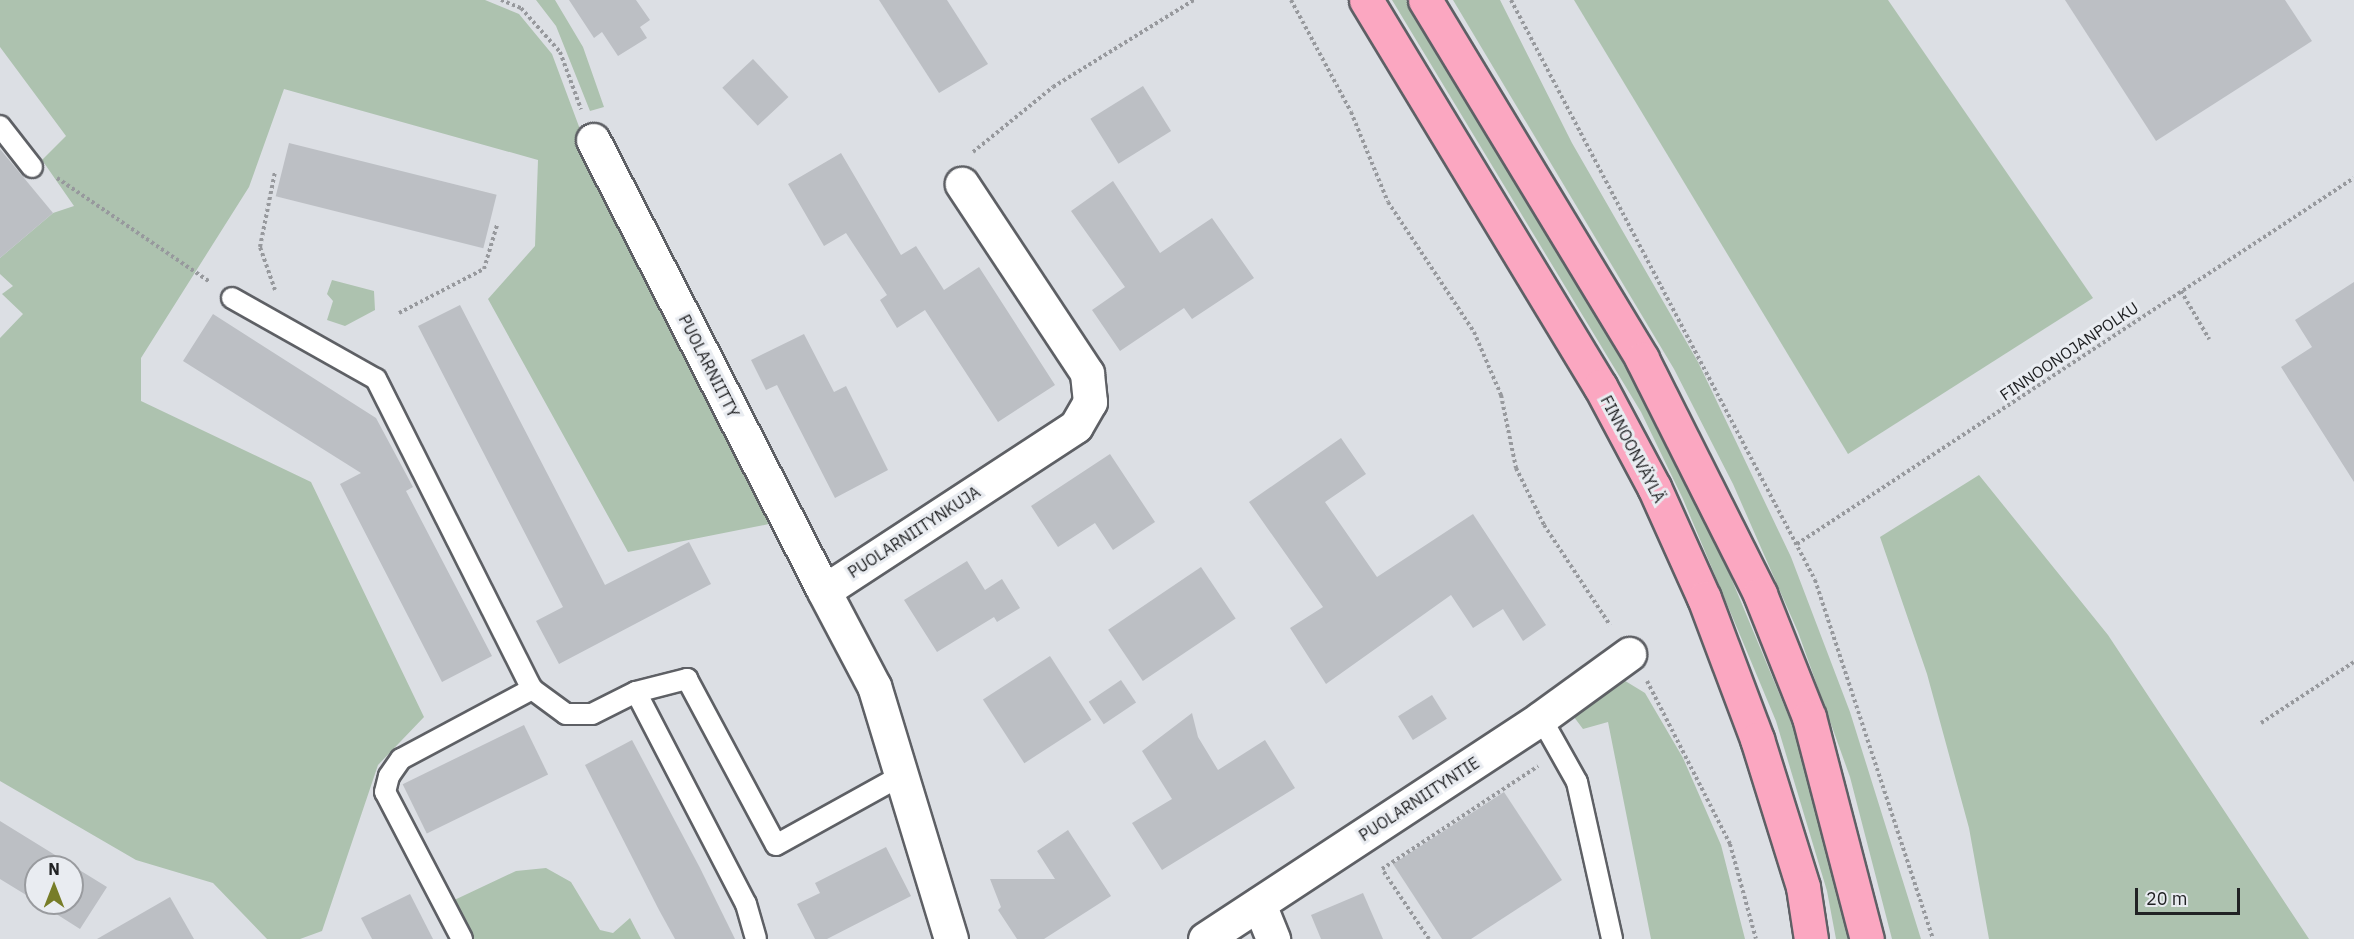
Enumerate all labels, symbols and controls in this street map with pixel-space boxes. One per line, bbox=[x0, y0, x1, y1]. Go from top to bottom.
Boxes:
street label: FINNOONOJANPOLKU bbox=[1996, 298, 2142, 404]
street label: PUOLARNIITTY bbox=[675, 311, 743, 421]
street label: FINNOONVÄYLÄ bbox=[1597, 392, 1669, 506]
street label: PUOLARNIITYNKUJA bbox=[844, 482, 984, 582]
street label: PUOLARNIITYNTIE bbox=[1355, 753, 1483, 845]
north arrow bbox=[24, 855, 84, 915]
text: N bbox=[48, 859, 60, 879]
scale bar bbox=[2138, 876, 2243, 914]
text: 20 m bbox=[2146, 887, 2188, 910]

